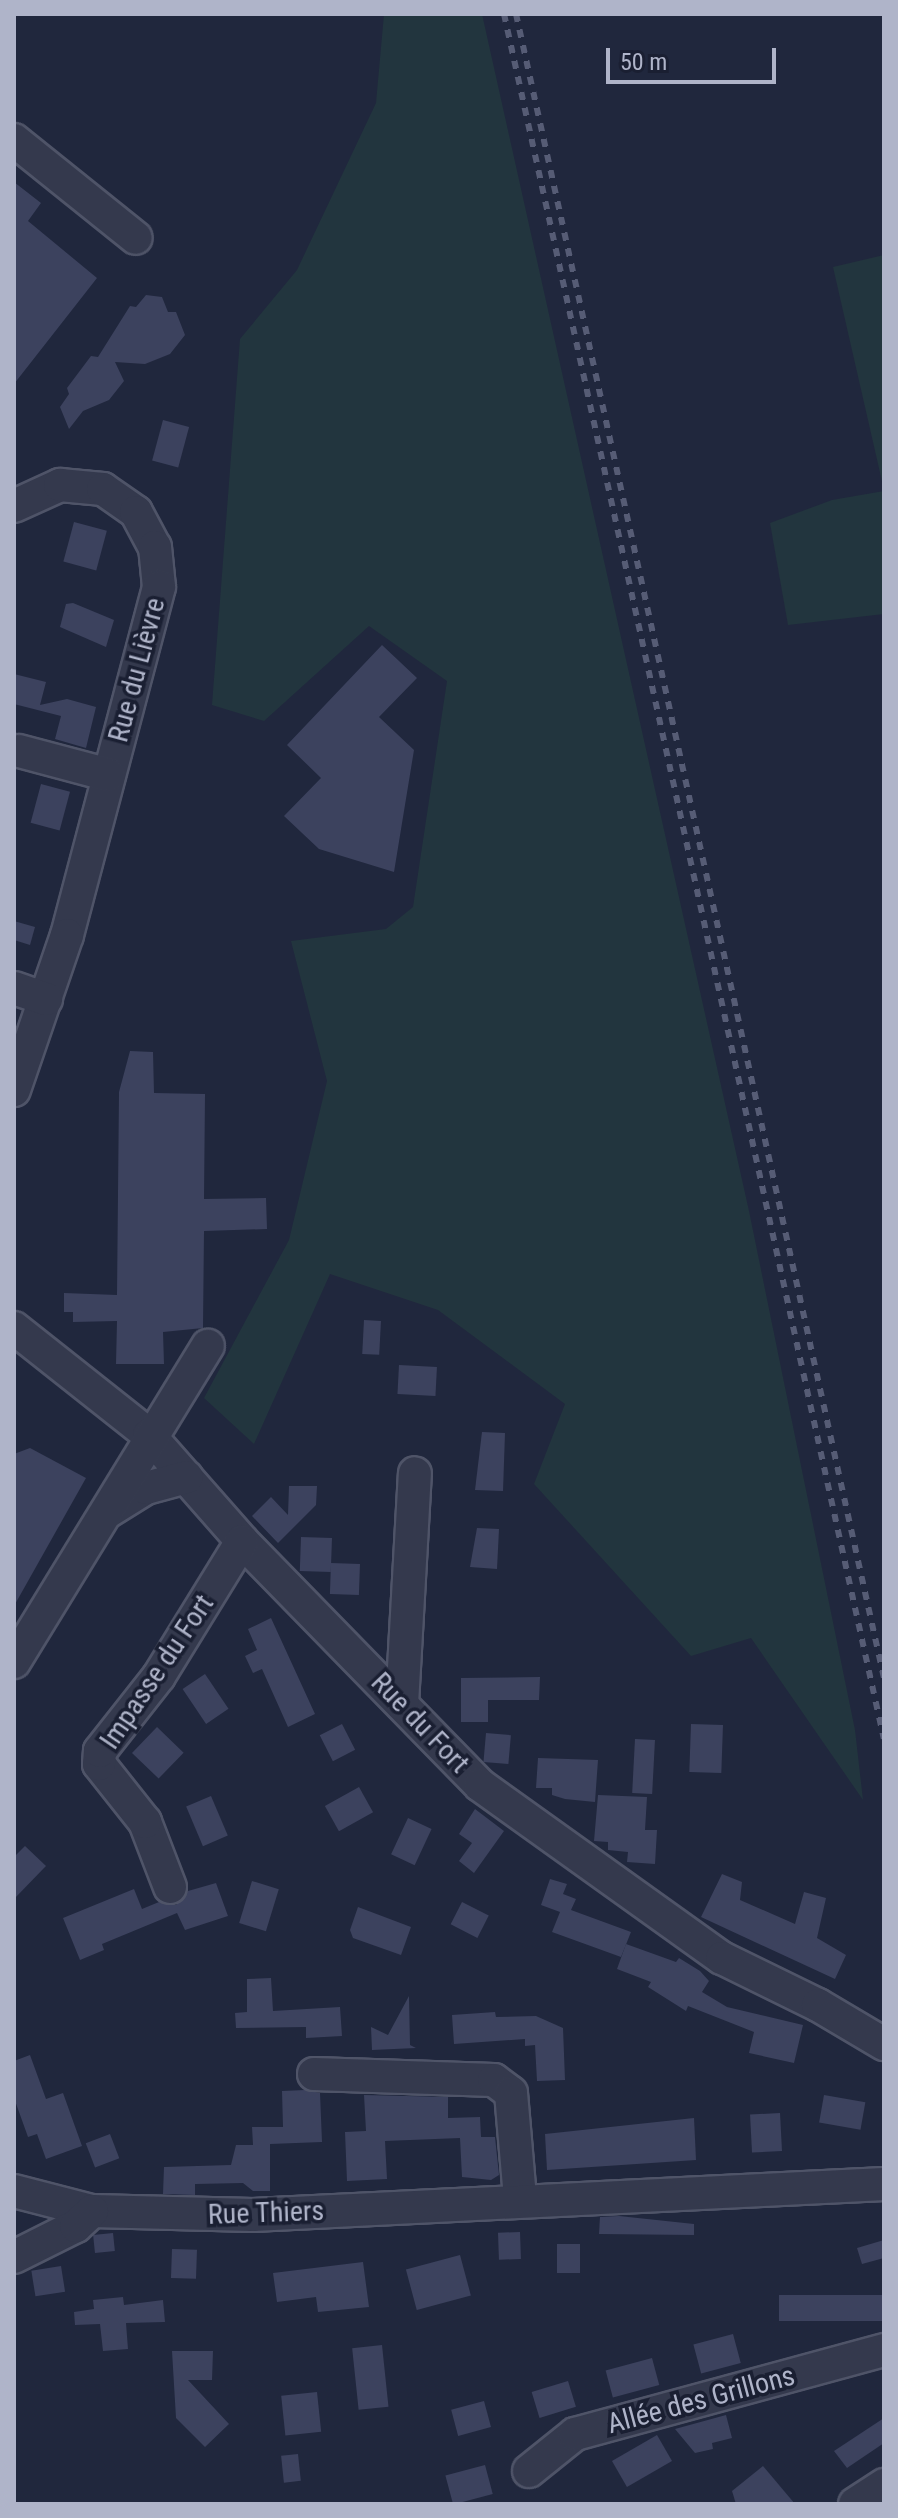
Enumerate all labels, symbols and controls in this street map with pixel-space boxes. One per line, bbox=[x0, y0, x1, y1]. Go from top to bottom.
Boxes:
scale bar bbox=[610, 32, 780, 82]
text: 50 m bbox=[620, 48, 667, 76]
street label: Rue du Lièvre bbox=[102, 594, 172, 746]
street label: Impasse du Fort bbox=[93, 1588, 221, 1756]
street label: Rue du Fort bbox=[364, 1666, 476, 1780]
street label: Rue Thiers bbox=[207, 2194, 325, 2232]
street label: Allée des Grillons bbox=[604, 2359, 798, 2441]

